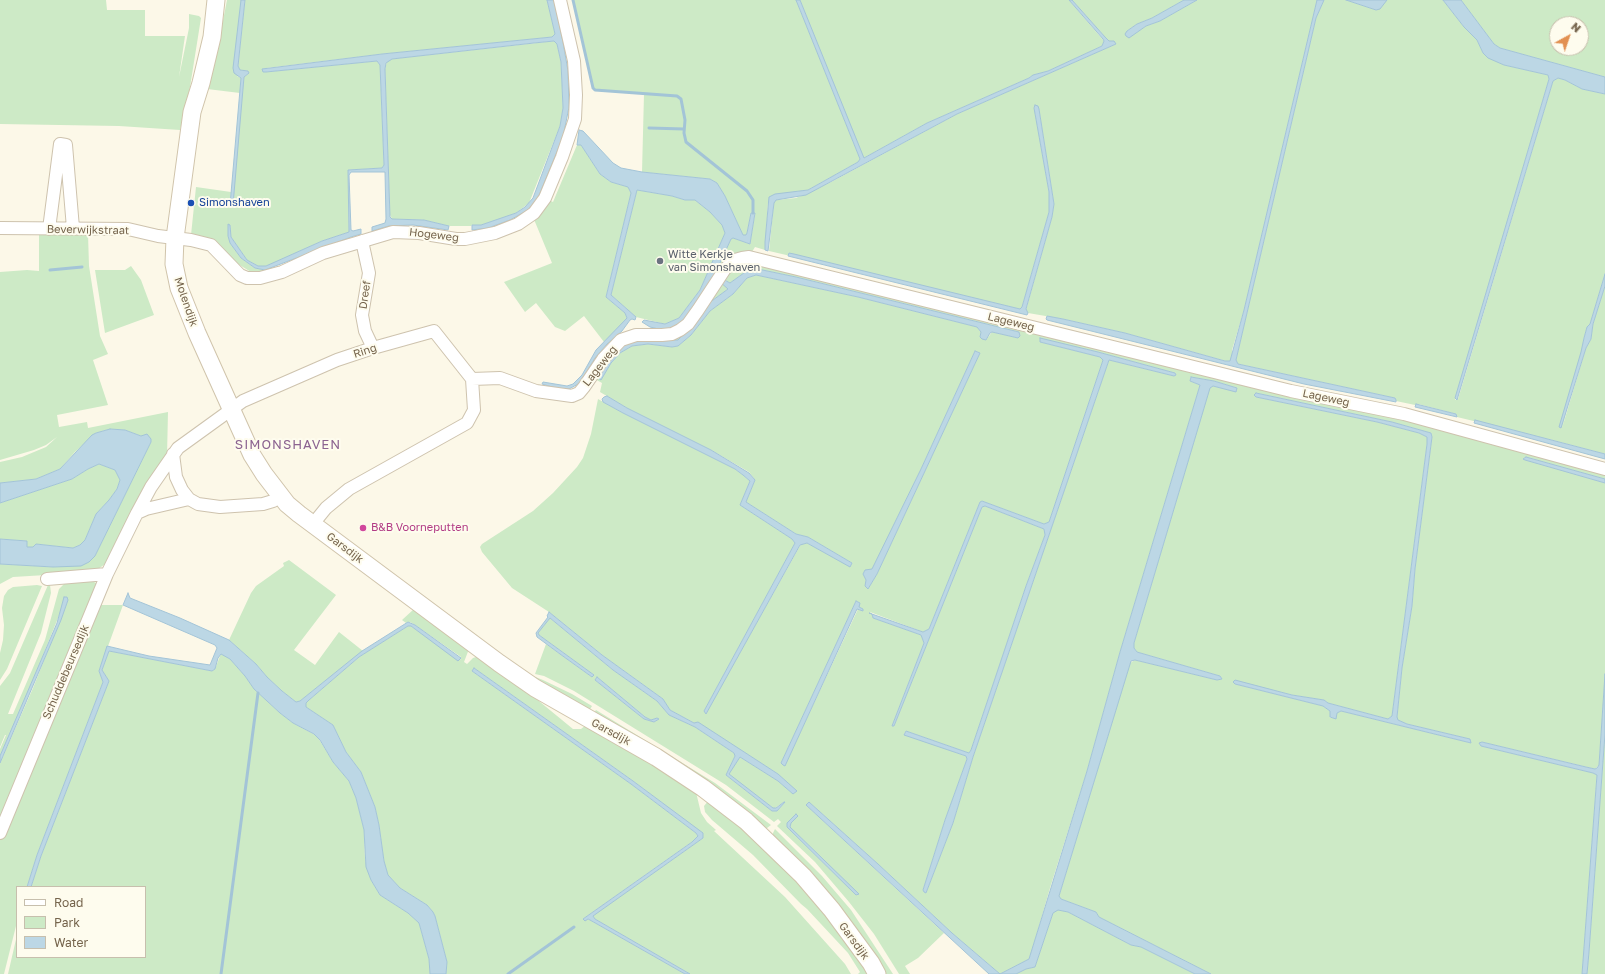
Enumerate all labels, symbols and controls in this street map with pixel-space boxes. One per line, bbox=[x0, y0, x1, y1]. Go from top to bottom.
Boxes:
north arrow bbox=[1549, 16, 1589, 56]
text: N bbox=[1569, 20, 1584, 35]
place label: Simonshaven bbox=[199, 196, 270, 210]
marker: Simonshaven bbox=[186, 198, 196, 208]
street label: Beverwijkstraat bbox=[47, 223, 129, 237]
street label: Hogeweg bbox=[408, 225, 460, 245]
place label: Witte Kerkje van Simonshaven bbox=[668, 248, 760, 274]
marker: Witte Kerkje van Simonshaven bbox=[655, 256, 665, 266]
street label: Molendijk bbox=[171, 276, 201, 328]
street label: Dreef bbox=[356, 280, 374, 310]
street label: Lageweg bbox=[986, 310, 1036, 334]
street label: Ring bbox=[352, 341, 378, 361]
street label: Lageweg bbox=[580, 343, 620, 389]
street label: Lageweg bbox=[1301, 387, 1351, 409]
district label: SIMONSHAVEN bbox=[235, 437, 341, 453]
place label: B&B Voorneputten bbox=[371, 521, 468, 535]
marker: B&B Voorneputten bbox=[358, 523, 368, 533]
street label: Garsdijk bbox=[324, 530, 366, 566]
street label: Schuddebeursedijk bbox=[40, 623, 92, 721]
street label: Garsdijk bbox=[589, 716, 633, 748]
legend bbox=[16, 886, 146, 958]
text: Road bbox=[54, 895, 83, 910]
text: Park bbox=[54, 915, 80, 930]
street label: Garsdijk bbox=[836, 920, 872, 962]
text: Water bbox=[54, 935, 88, 950]

